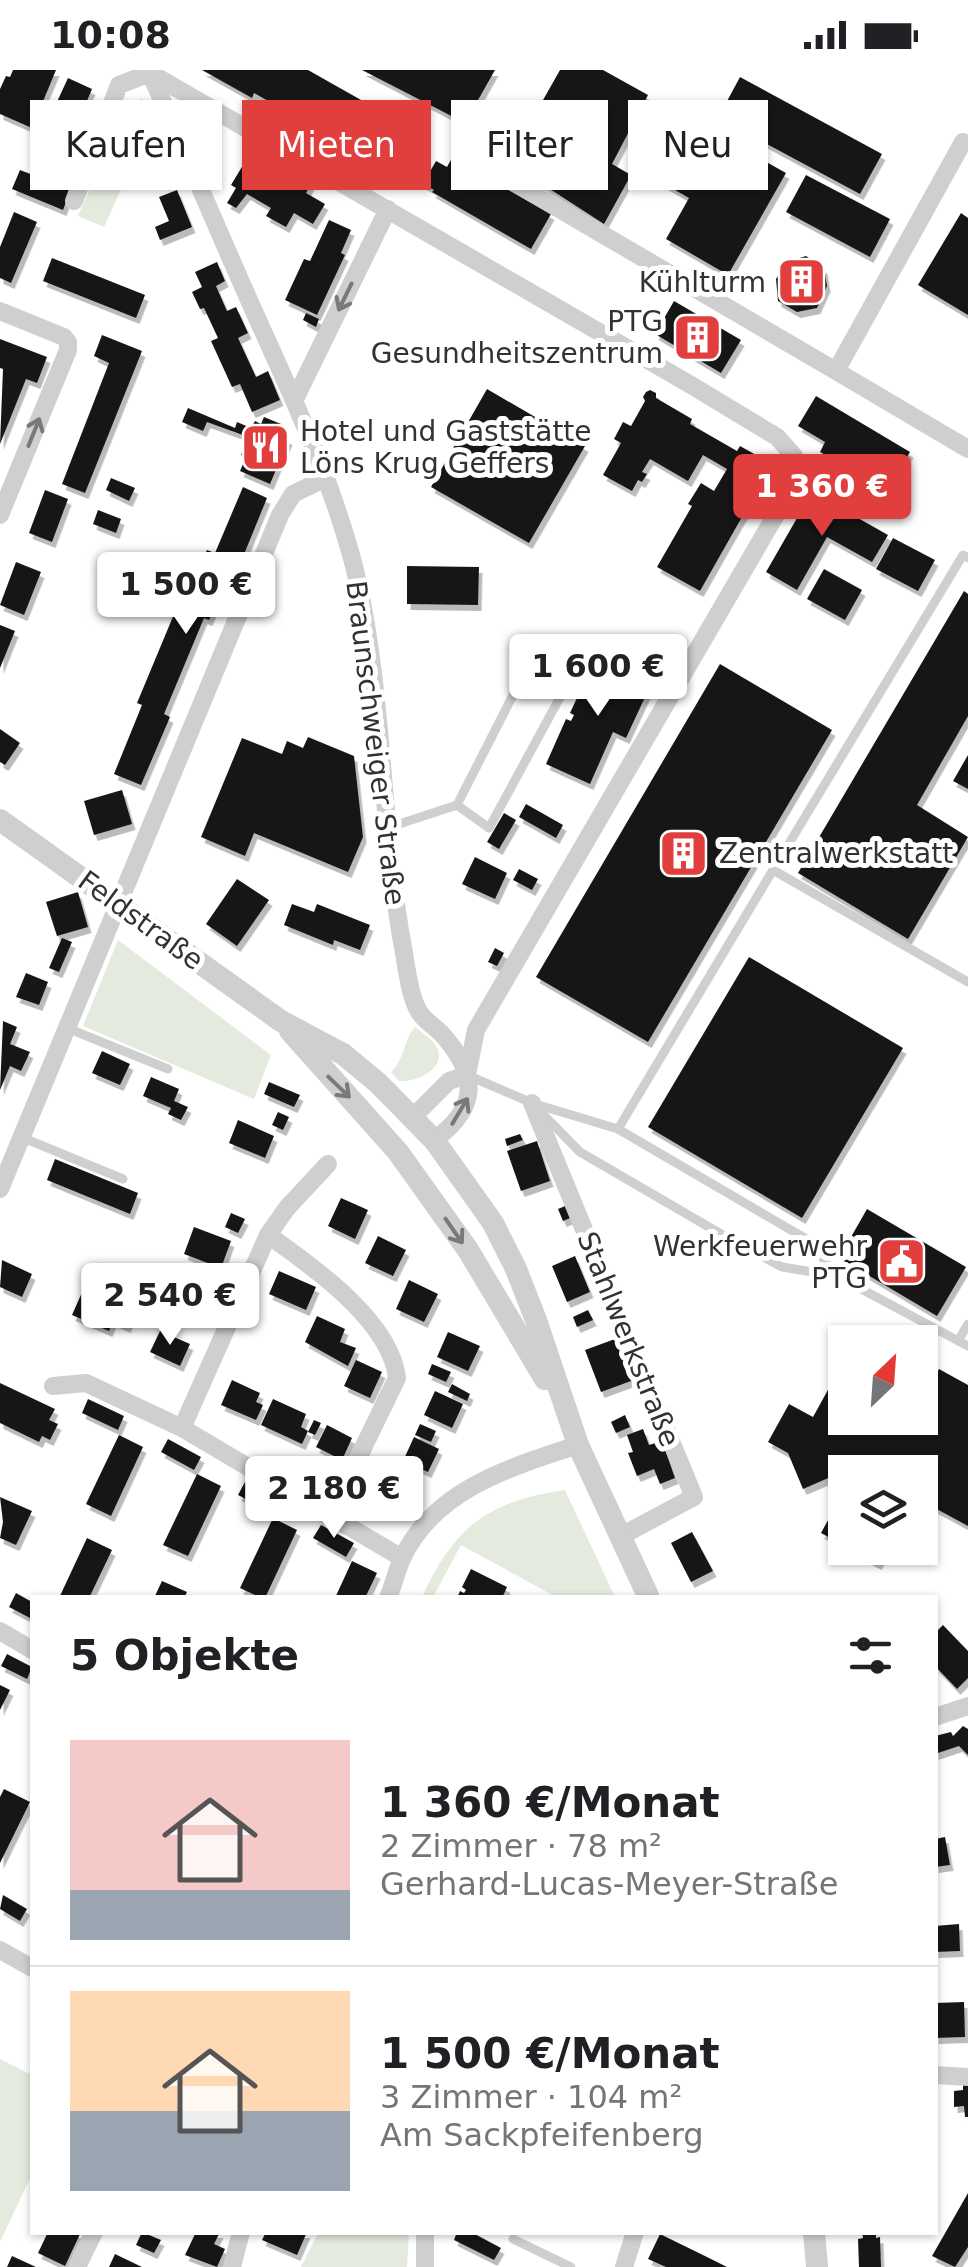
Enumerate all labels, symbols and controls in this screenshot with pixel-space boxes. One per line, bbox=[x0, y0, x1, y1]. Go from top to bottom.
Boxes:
text: 10:08 bbox=[50, 13, 171, 57]
chip: Kaufen bbox=[30, 100, 222, 190]
chip: Mieten bbox=[242, 100, 431, 190]
chip: Filter bbox=[451, 100, 608, 190]
chip: Neu bbox=[628, 100, 768, 190]
building icon: Kühlturm bbox=[775, 256, 827, 308]
place label: Kühlturm bbox=[639, 266, 766, 299]
one-way arrow bbox=[335, 281, 354, 311]
place label: PTG Gesundheitszentrum bbox=[371, 305, 663, 370]
building icon: PTG Gesundheitszentrum bbox=[672, 311, 724, 363]
place label: Hotel und Gaststätte Löns Krug Geffers bbox=[300, 415, 592, 480]
one-way arrow bbox=[26, 417, 44, 448]
restaurant icon: Hotel und Gaststätte Löns Krug Geffers bbox=[239, 421, 291, 473]
pin: 1 360 € bbox=[730, 454, 914, 539]
text: 1 360 € bbox=[755, 467, 889, 505]
pin: 1 500 € bbox=[94, 552, 278, 637]
text: 1 500 € bbox=[119, 565, 253, 603]
street label: Braunschweiger Straße bbox=[339, 579, 412, 907]
pin: 1 600 € bbox=[506, 634, 690, 719]
text: 1 600 € bbox=[531, 647, 665, 685]
building icon: Zentralwerkstatt bbox=[658, 827, 710, 879]
place label: Zentralwerkstatt bbox=[719, 837, 953, 870]
street label: Feldstraße bbox=[72, 864, 210, 977]
one-way arrow bbox=[326, 1075, 351, 1098]
one-way arrow bbox=[451, 1097, 471, 1126]
one-way arrow bbox=[443, 1217, 464, 1245]
street label: Stahlwerkstraße bbox=[570, 1227, 687, 1451]
place label: Werkfeuerwehr PTG bbox=[653, 1230, 867, 1295]
public building icon: Werkfeuerwehr PTG bbox=[876, 1236, 928, 1288]
pin: 2 540 € bbox=[78, 1263, 262, 1348]
text: 2 540 € bbox=[103, 1276, 237, 1314]
north arrow bbox=[828, 1325, 938, 1435]
map controls bbox=[828, 1325, 938, 1565]
button: layers bbox=[828, 1455, 938, 1565]
pin: 2 180 € bbox=[242, 1456, 426, 1541]
text: 2 180 € bbox=[267, 1469, 401, 1507]
icon: filters bbox=[843, 1628, 898, 1683]
text: 5 Objekte bbox=[70, 1631, 299, 1680]
text: 1 360 €/Monat bbox=[380, 1778, 720, 1827]
icon: home bbox=[150, 1780, 270, 1900]
text: 2 Zimmer · 78 m² bbox=[380, 1827, 662, 1865]
text: Gerhard-Lucas-Meyer-Straße bbox=[380, 1865, 838, 1903]
text: 1 500 €/Monat bbox=[380, 2029, 720, 2078]
icon: home bbox=[150, 2031, 270, 2151]
text: 3 Zimmer · 104 m² bbox=[380, 2078, 682, 2116]
text: Am Sackpfeifenberg bbox=[380, 2116, 704, 2154]

